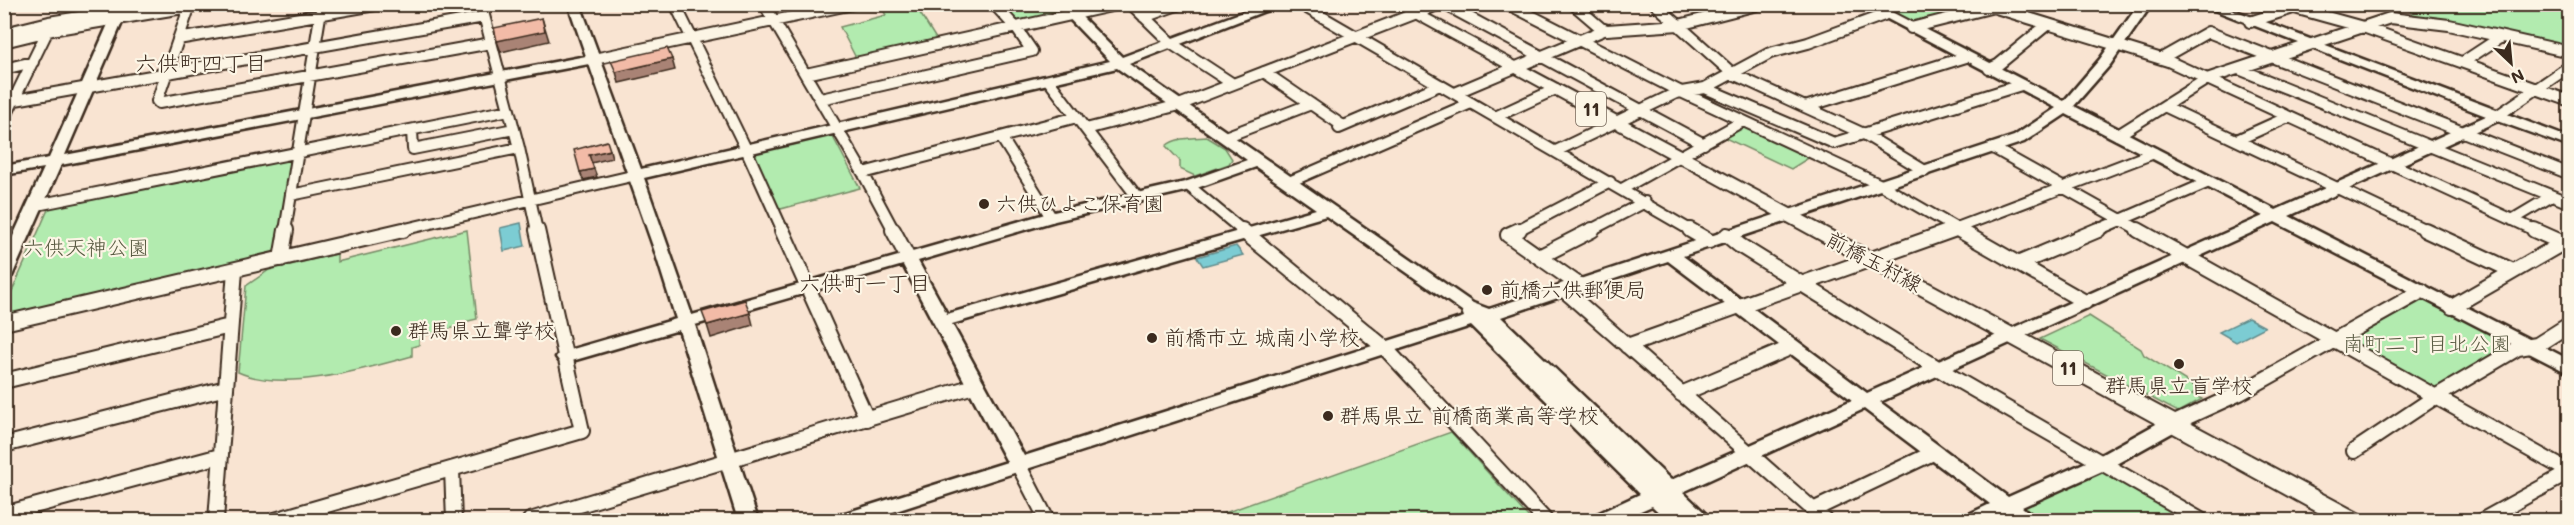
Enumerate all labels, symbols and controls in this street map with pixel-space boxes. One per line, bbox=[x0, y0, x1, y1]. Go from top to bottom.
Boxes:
north arrow bbox=[2481, 33, 2541, 93]
district label: 六供町四丁目 bbox=[135, 48, 267, 77]
text: N bbox=[2508, 65, 2528, 89]
road number: 11 bbox=[1576, 92, 1606, 126]
place label: 六供ひよこ保育園 bbox=[996, 189, 1164, 216]
marker: 六供ひよこ保育園 bbox=[977, 197, 991, 211]
street label: 前橋玉村線 bbox=[1822, 224, 1927, 297]
park label: 六供天神公園 bbox=[23, 233, 149, 260]
district label: 六供町一丁目 bbox=[799, 268, 931, 297]
place label: 前橋六供郵便局 bbox=[1499, 275, 1646, 302]
marker: 前橋六供郵便局 bbox=[1480, 283, 1494, 297]
place label: 群馬県立聾学校 bbox=[408, 316, 555, 343]
place label: 前橋市立 城南小学校 bbox=[1164, 323, 1360, 350]
marker: 群馬県立聾学校 bbox=[389, 324, 403, 338]
park label: 南町二丁目北公園 bbox=[2343, 329, 2511, 356]
marker: 前橋市立 城南小学校 bbox=[1145, 331, 1159, 345]
road number: 11 bbox=[2053, 351, 2083, 385]
marker: 群馬県立盲学校 bbox=[2172, 357, 2186, 371]
place label: 群馬県立盲学校 bbox=[2106, 371, 2253, 398]
place label: 群馬県立 前橋商業高等学校 bbox=[1340, 401, 1599, 428]
marker: 群馬県立 前橋商業高等学校 bbox=[1321, 409, 1335, 423]

